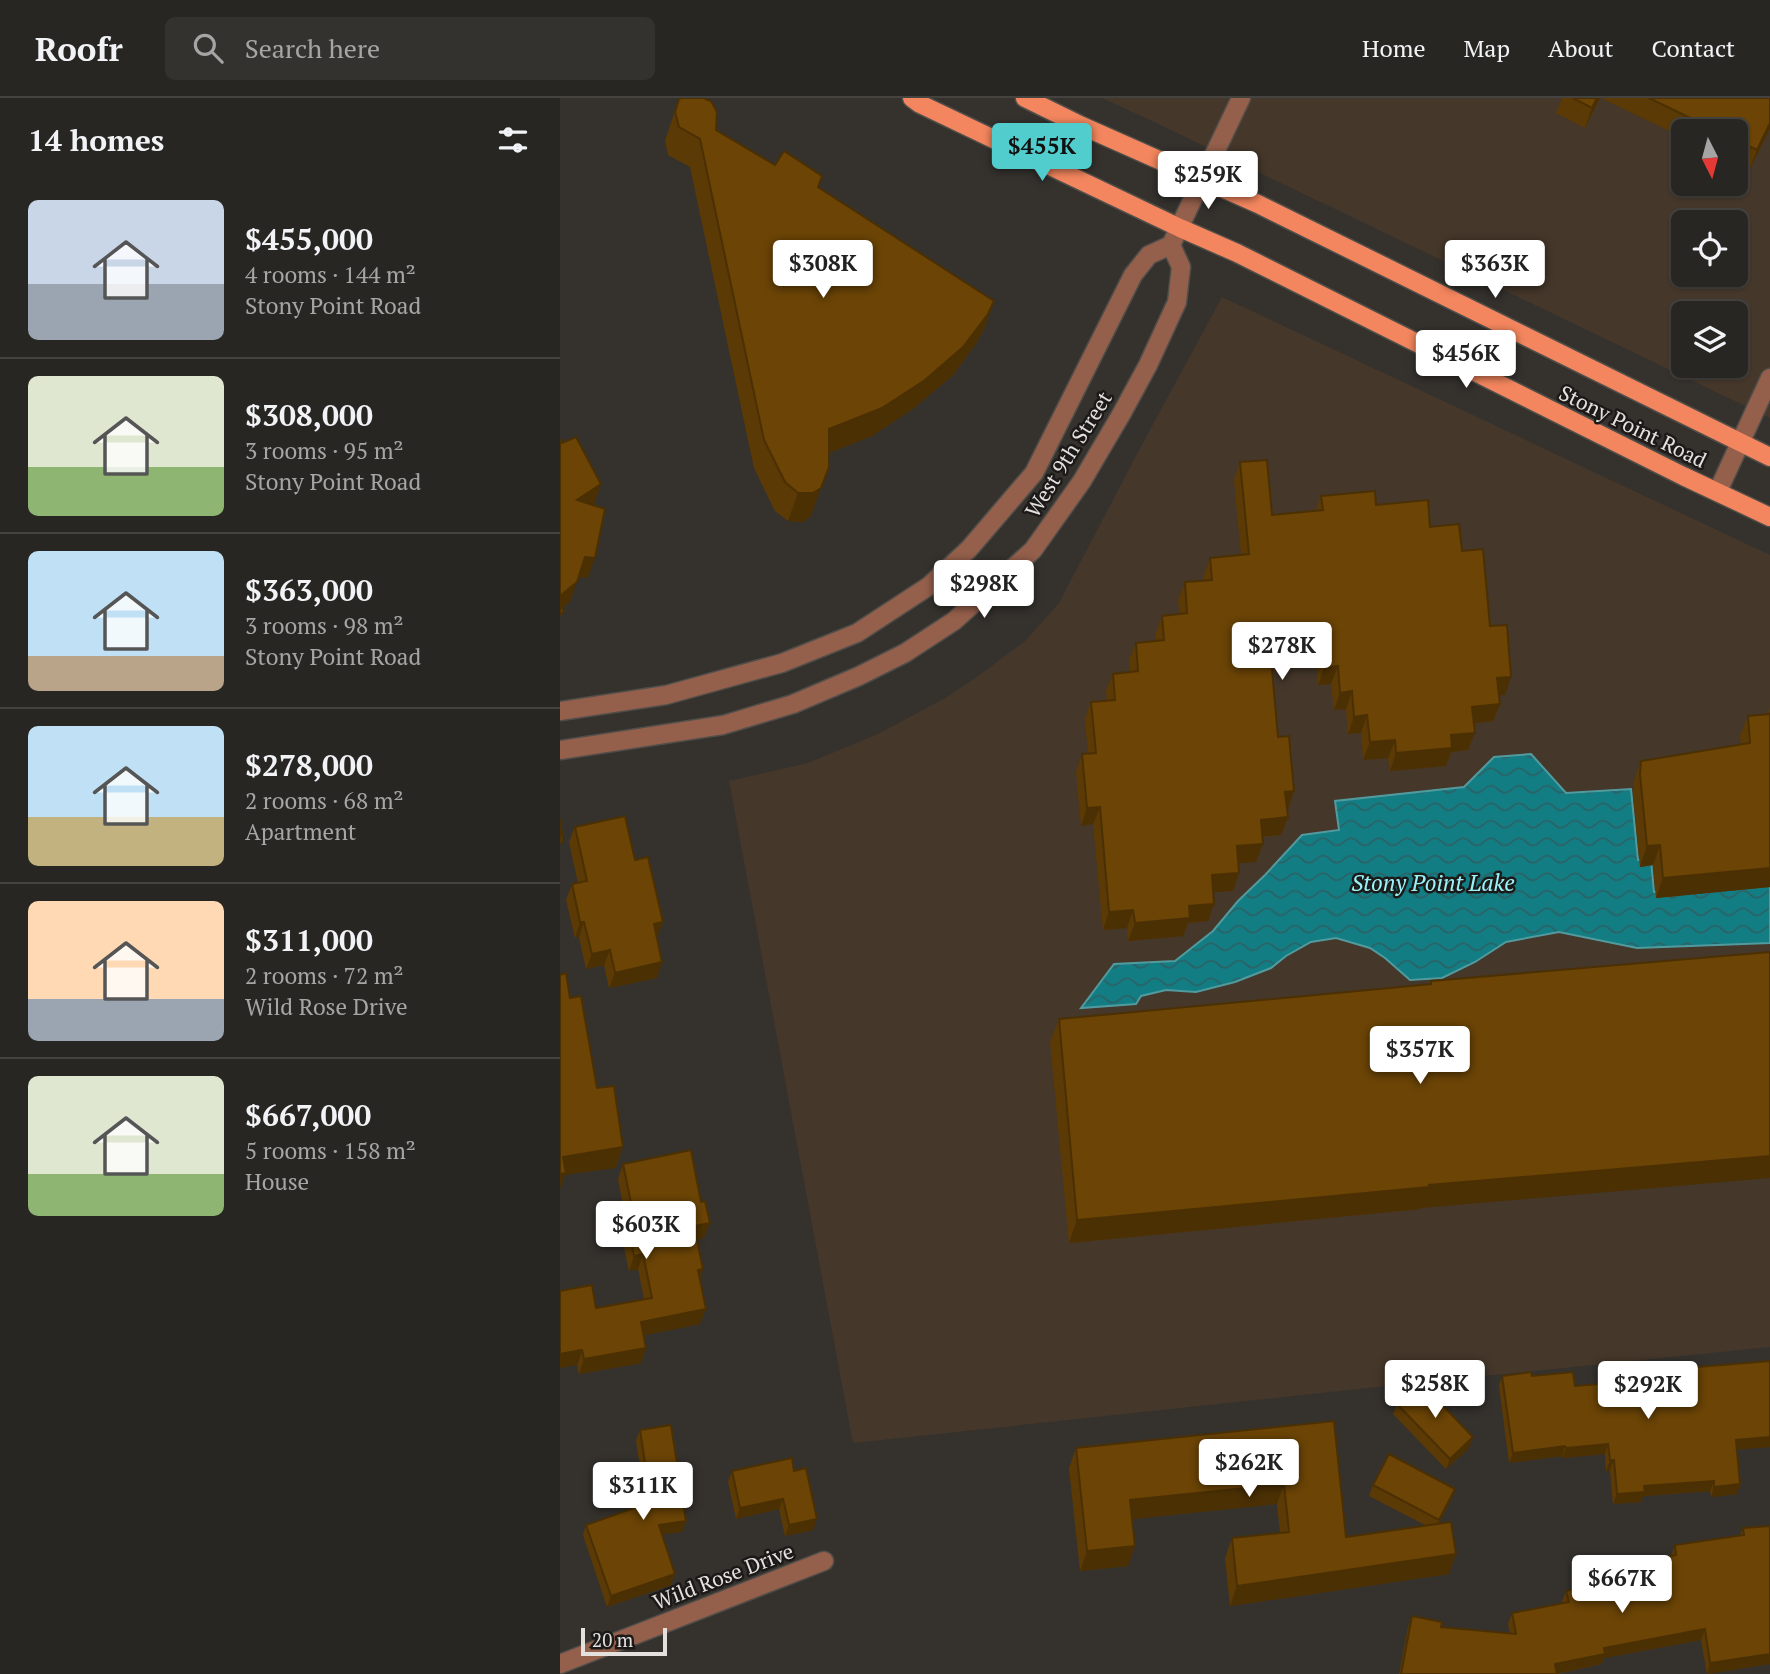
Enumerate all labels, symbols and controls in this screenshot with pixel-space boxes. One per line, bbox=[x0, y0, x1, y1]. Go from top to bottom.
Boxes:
search box bbox=[165, 17, 655, 80]
text: Roofr bbox=[35, 27, 123, 70]
icon: search bbox=[189, 29, 227, 67]
text: Search here bbox=[245, 31, 380, 65]
text: Home bbox=[1362, 32, 1426, 64]
text: Map bbox=[1464, 32, 1510, 64]
text: About bbox=[1548, 32, 1614, 64]
text: Contact bbox=[1652, 32, 1735, 64]
north arrow bbox=[1671, 119, 1748, 196]
map controls bbox=[1671, 119, 1748, 378]
text: 14 homes bbox=[28, 120, 164, 160]
icon: filters bbox=[494, 121, 532, 159]
pin: $455K bbox=[993, 123, 1091, 183]
text: $455K bbox=[1008, 130, 1076, 161]
pin: $259K bbox=[1159, 152, 1257, 211]
text: $259K bbox=[1174, 158, 1242, 189]
button: locate bbox=[1671, 210, 1748, 287]
text: $455,000 bbox=[245, 219, 373, 259]
icon: home bbox=[84, 228, 168, 312]
pin: $308K bbox=[774, 240, 872, 300]
pin: $363K bbox=[1446, 240, 1544, 300]
text: $308K bbox=[789, 247, 857, 278]
text: $363K bbox=[1461, 247, 1529, 278]
text: 4 rooms · 144 m² bbox=[245, 259, 416, 290]
text: Stony Point Road bbox=[245, 290, 421, 321]
button: layers bbox=[1671, 301, 1748, 378]
pin: $456K bbox=[1417, 330, 1515, 390]
text: $456K bbox=[1432, 337, 1500, 368]
street label: Stony Point Road bbox=[1555, 378, 1712, 474]
street label: West 9th Street bbox=[1018, 386, 1118, 522]
text: $308,000 bbox=[245, 395, 373, 435]
icon: home bbox=[84, 404, 168, 488]
text: 3 rooms · 95 m² bbox=[245, 435, 404, 466]
text: Stony Point Road bbox=[245, 466, 421, 497]
pin: $298K bbox=[935, 560, 1033, 620]
text: $298K bbox=[950, 567, 1018, 598]
text: $363,000 bbox=[245, 570, 373, 610]
icon: home bbox=[84, 579, 168, 663]
text: 3 rooms · 98 m² bbox=[245, 610, 404, 641]
pin: $278K bbox=[1233, 622, 1331, 682]
text: $278K bbox=[1248, 629, 1316, 660]
text: Stony Point Road bbox=[245, 641, 421, 672]
text: $278,000 bbox=[245, 745, 373, 785]
icon: home bbox=[84, 754, 168, 838]
text: 2 rooms · 68 m² bbox=[245, 785, 404, 816]
text: Apartment bbox=[245, 816, 356, 847]
water label: Stony Point Lake bbox=[1351, 867, 1515, 898]
text: $311,000 bbox=[245, 920, 373, 960]
icon: home bbox=[84, 929, 168, 1013]
text: 2 rooms · 72 m² bbox=[245, 960, 404, 991]
text: Wild Rose Drive bbox=[245, 991, 408, 1022]
pin: $357K bbox=[1371, 1026, 1469, 1086]
text: $357K bbox=[1386, 1033, 1454, 1064]
text: $667,000 bbox=[245, 1095, 371, 1135]
icon: home bbox=[84, 1104, 168, 1188]
text: 5 rooms · 158 m² bbox=[245, 1135, 416, 1166]
text: House bbox=[245, 1166, 309, 1197]
pin: $603K bbox=[597, 1202, 695, 1261]
text: $603K bbox=[612, 1208, 680, 1239]
pin: $258K bbox=[1386, 1360, 1484, 1420]
pin: $292K bbox=[1599, 1362, 1697, 1421]
text: $258K bbox=[1401, 1367, 1469, 1398]
text: $292K bbox=[1614, 1368, 1682, 1399]
pin: $262K bbox=[1200, 1440, 1298, 1499]
text: $262K bbox=[1215, 1446, 1283, 1477]
pin: $311K bbox=[594, 1462, 692, 1522]
text: $311K bbox=[609, 1469, 677, 1500]
street label: Wild Rose Drive bbox=[649, 1536, 797, 1616]
pin: $667K bbox=[1573, 1556, 1671, 1615]
text: $667K bbox=[1588, 1562, 1656, 1593]
scale bar bbox=[581, 1625, 667, 1657]
text: 20 m bbox=[592, 1627, 633, 1652]

